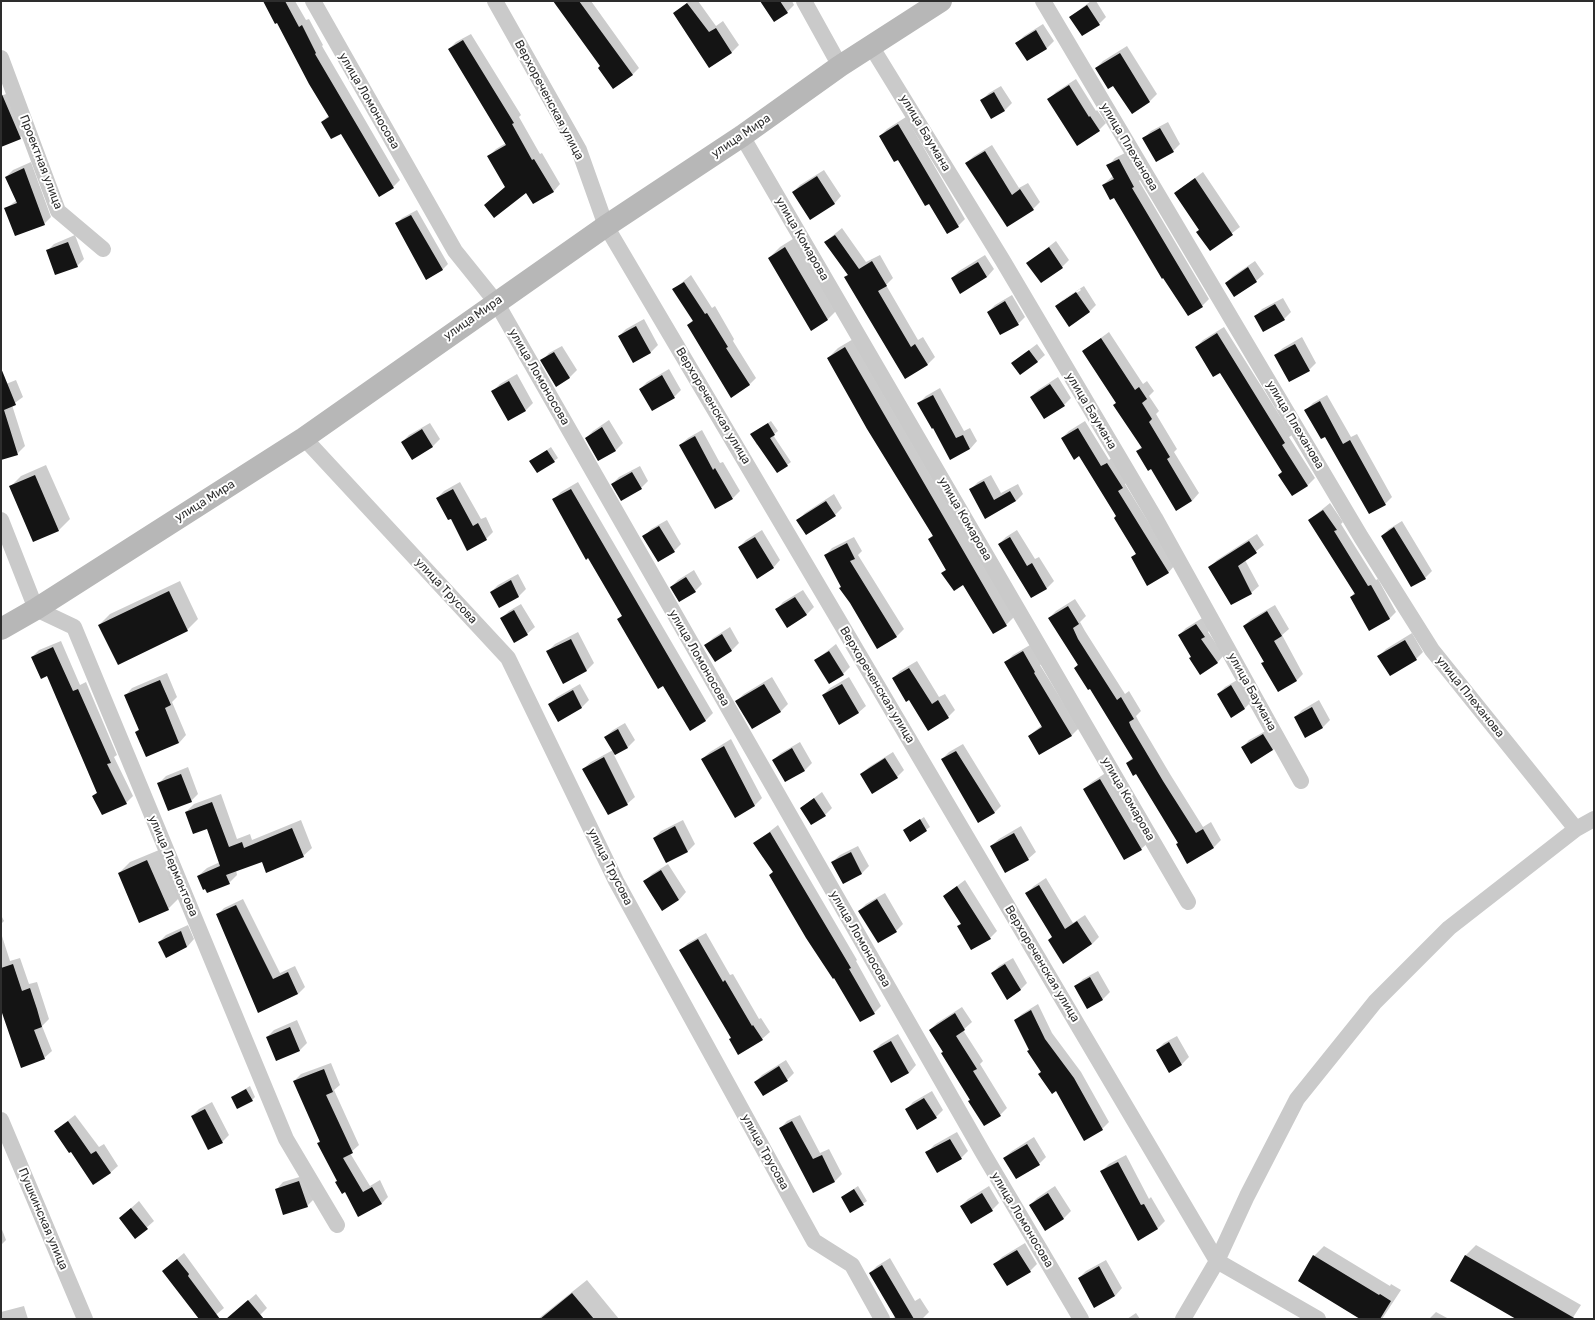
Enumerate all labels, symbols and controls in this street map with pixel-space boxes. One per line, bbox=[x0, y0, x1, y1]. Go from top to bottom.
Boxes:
street label: Верхореченская улица bbox=[511, 38, 587, 162]
street label: улица Ломоносова bbox=[336, 50, 402, 152]
street label: улица Баумана bbox=[896, 92, 954, 174]
street label: улица Плеханова bbox=[1097, 100, 1161, 194]
street label: улица Мира bbox=[709, 111, 773, 161]
street label: Проектная улица bbox=[16, 113, 66, 211]
street label: улица Комарова bbox=[772, 195, 832, 283]
street label: улица Мира bbox=[441, 293, 505, 343]
street label: улица Ломоносова bbox=[506, 326, 572, 428]
street label: Верхореченская улица bbox=[672, 345, 754, 467]
street label: улица Баумана bbox=[1062, 370, 1120, 452]
street label: улица Плеханова bbox=[1263, 378, 1327, 472]
street label: улица Комарова bbox=[935, 475, 995, 563]
street label: улица Мира bbox=[172, 477, 238, 525]
street label: улица Трусова bbox=[412, 555, 480, 627]
street label: улица Ломоносова bbox=[666, 607, 732, 709]
street label: Верхореченская улица bbox=[836, 624, 918, 746]
street label: улица Баумана bbox=[1225, 650, 1279, 734]
street label: улица Плеханова bbox=[1433, 653, 1507, 741]
street label: улица Комарова bbox=[1098, 755, 1158, 843]
street label: улица Лермонтова bbox=[145, 813, 201, 919]
street label: улица Трусова bbox=[584, 826, 636, 908]
street label: улица Ломоносова bbox=[827, 888, 893, 990]
street label: Верхореченская улица bbox=[1001, 903, 1083, 1025]
street label: улица Трусова bbox=[738, 1112, 792, 1192]
street label: Пушкинская улица bbox=[15, 1166, 71, 1272]
street label: улица Ломоносова bbox=[988, 1170, 1056, 1270]

